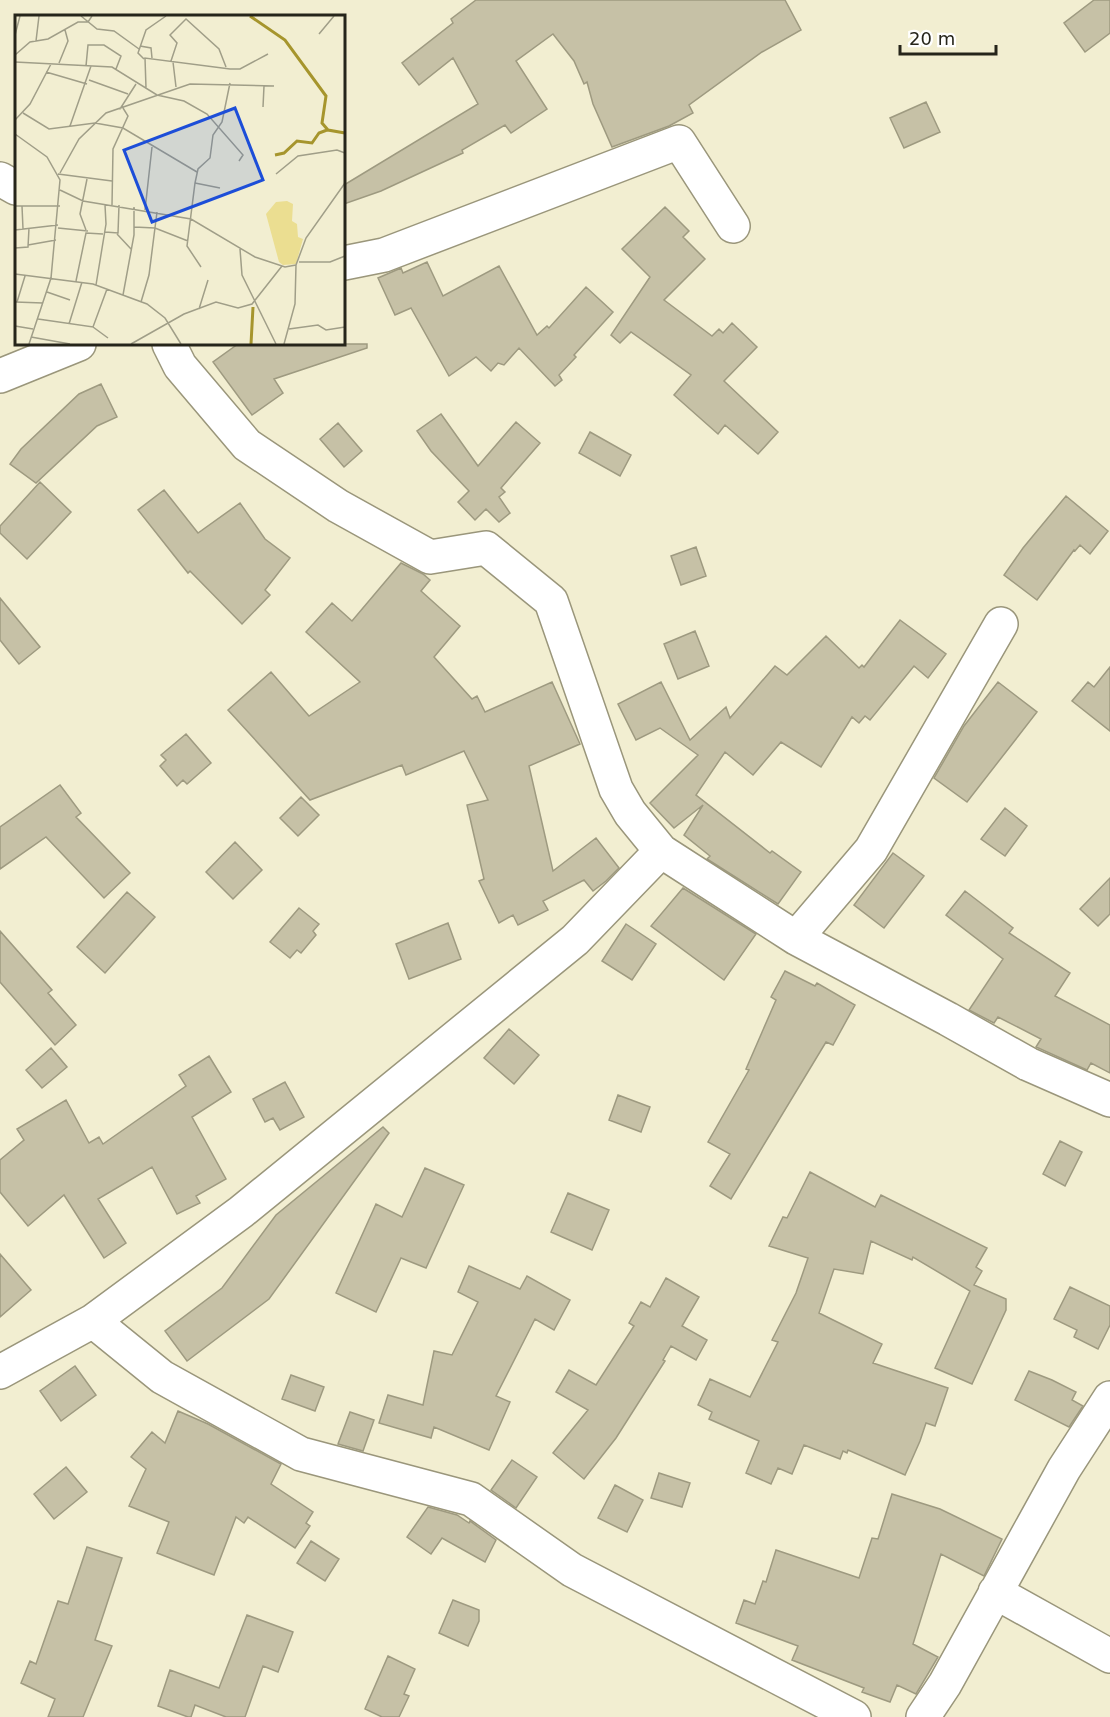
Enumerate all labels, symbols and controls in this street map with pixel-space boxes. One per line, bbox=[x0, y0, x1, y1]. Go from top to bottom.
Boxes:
inset map bbox=[15, 15, 345, 345]
scale bar bbox=[900, 18, 996, 56]
text: 20 m bbox=[909, 28, 955, 49]

